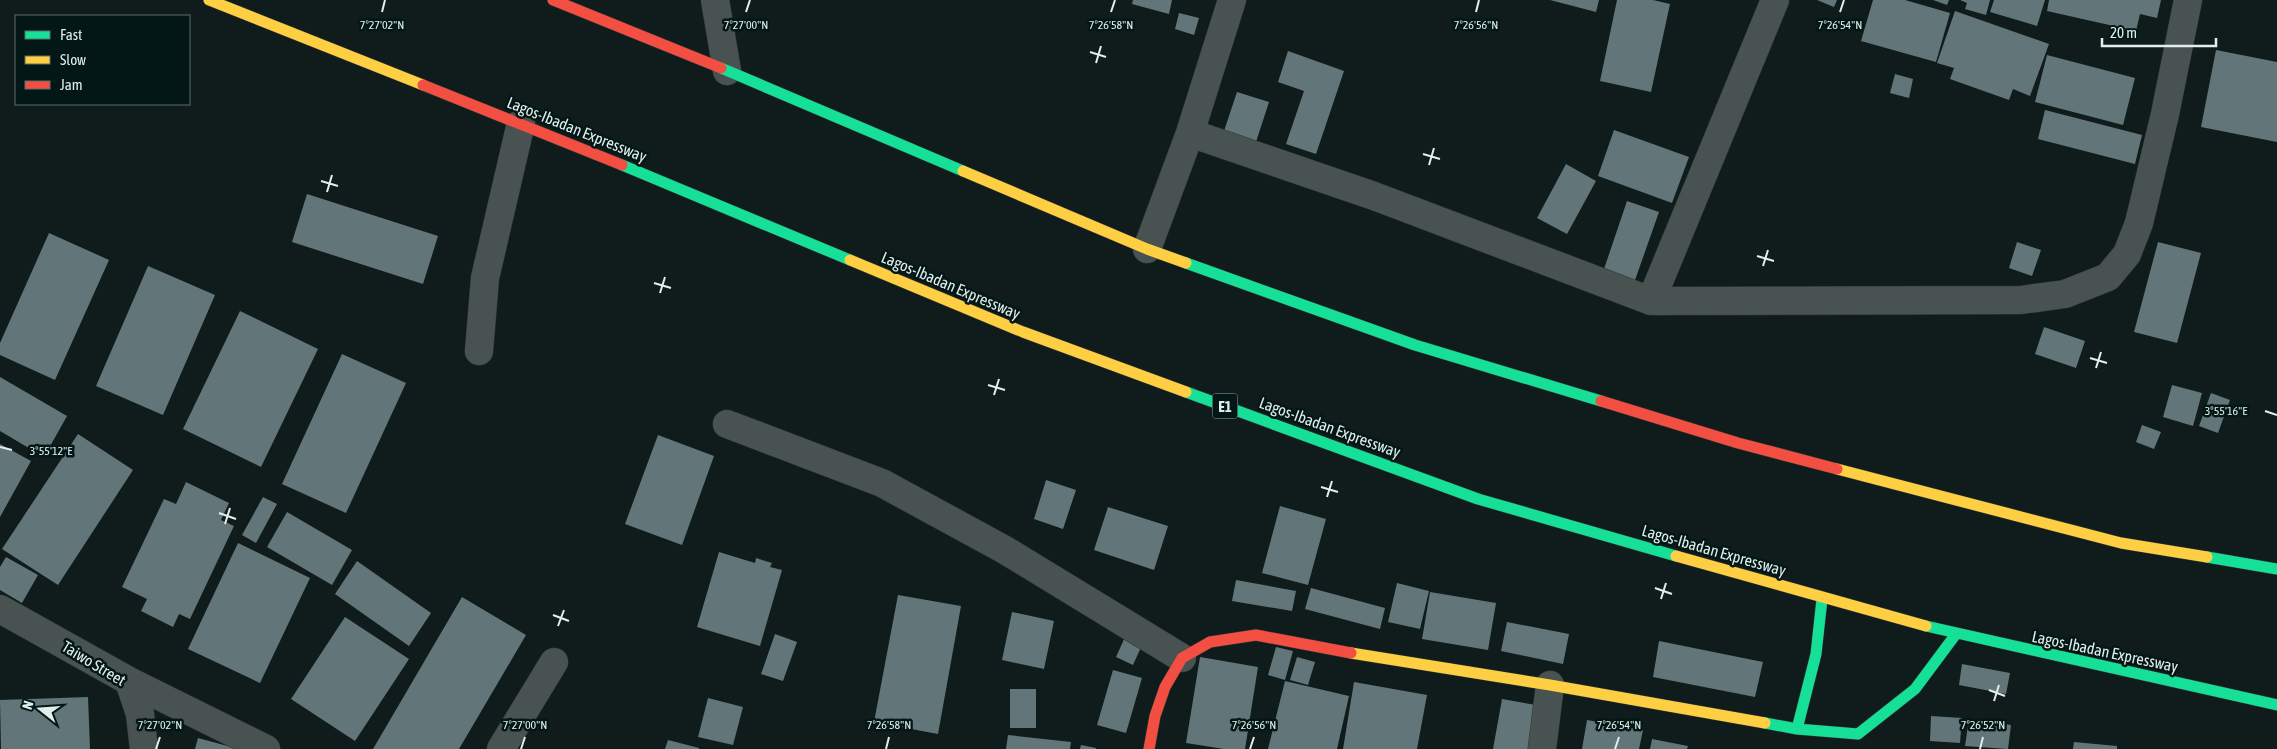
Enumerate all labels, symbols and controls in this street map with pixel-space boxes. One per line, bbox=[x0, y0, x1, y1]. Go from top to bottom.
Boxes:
legend bbox=[15, 15, 190, 105]
scale bar bbox=[2102, 15, 2216, 47]
text: 7°27'02"N bbox=[360, 18, 404, 32]
text: 7°27'00"N bbox=[724, 18, 768, 32]
text: 7°26'58"N bbox=[1089, 18, 1133, 32]
text: 7°26'56"N bbox=[1454, 18, 1498, 32]
text: 7°26'54"N bbox=[1818, 18, 1862, 32]
text: 20 m bbox=[2110, 24, 2137, 41]
text: Fast bbox=[60, 26, 82, 43]
text: Slow bbox=[60, 51, 86, 68]
text: Jam bbox=[60, 76, 83, 93]
street label: Lagos-Ibadan Expressway bbox=[504, 93, 650, 166]
street label: Lagos-Ibadan Expressway bbox=[879, 248, 1023, 323]
street label: Lagos-Ibadan Expressway bbox=[1257, 393, 1403, 462]
road number: E1 bbox=[1212, 394, 1238, 418]
text: 3°55'16"E bbox=[2205, 404, 2247, 418]
text: 3°55'12"E bbox=[30, 444, 72, 458]
street label: Lagos-Ibadan Expressway bbox=[1640, 521, 1788, 580]
street label: Lagos-Ibadan Expressway bbox=[2030, 627, 2180, 676]
street label: Taiwo Street bbox=[59, 637, 129, 689]
north arrow bbox=[15, 684, 65, 734]
text: N bbox=[19, 699, 36, 711]
text: 7°27'02"N bbox=[138, 718, 182, 732]
text: 7°27'00"N bbox=[503, 718, 547, 732]
text: 7°26'58"N bbox=[867, 718, 911, 732]
text: 7°26'56"N bbox=[1232, 718, 1276, 732]
text: 7°26'54"N bbox=[1597, 718, 1641, 732]
text: 7°26'52"N bbox=[1961, 718, 2005, 732]

